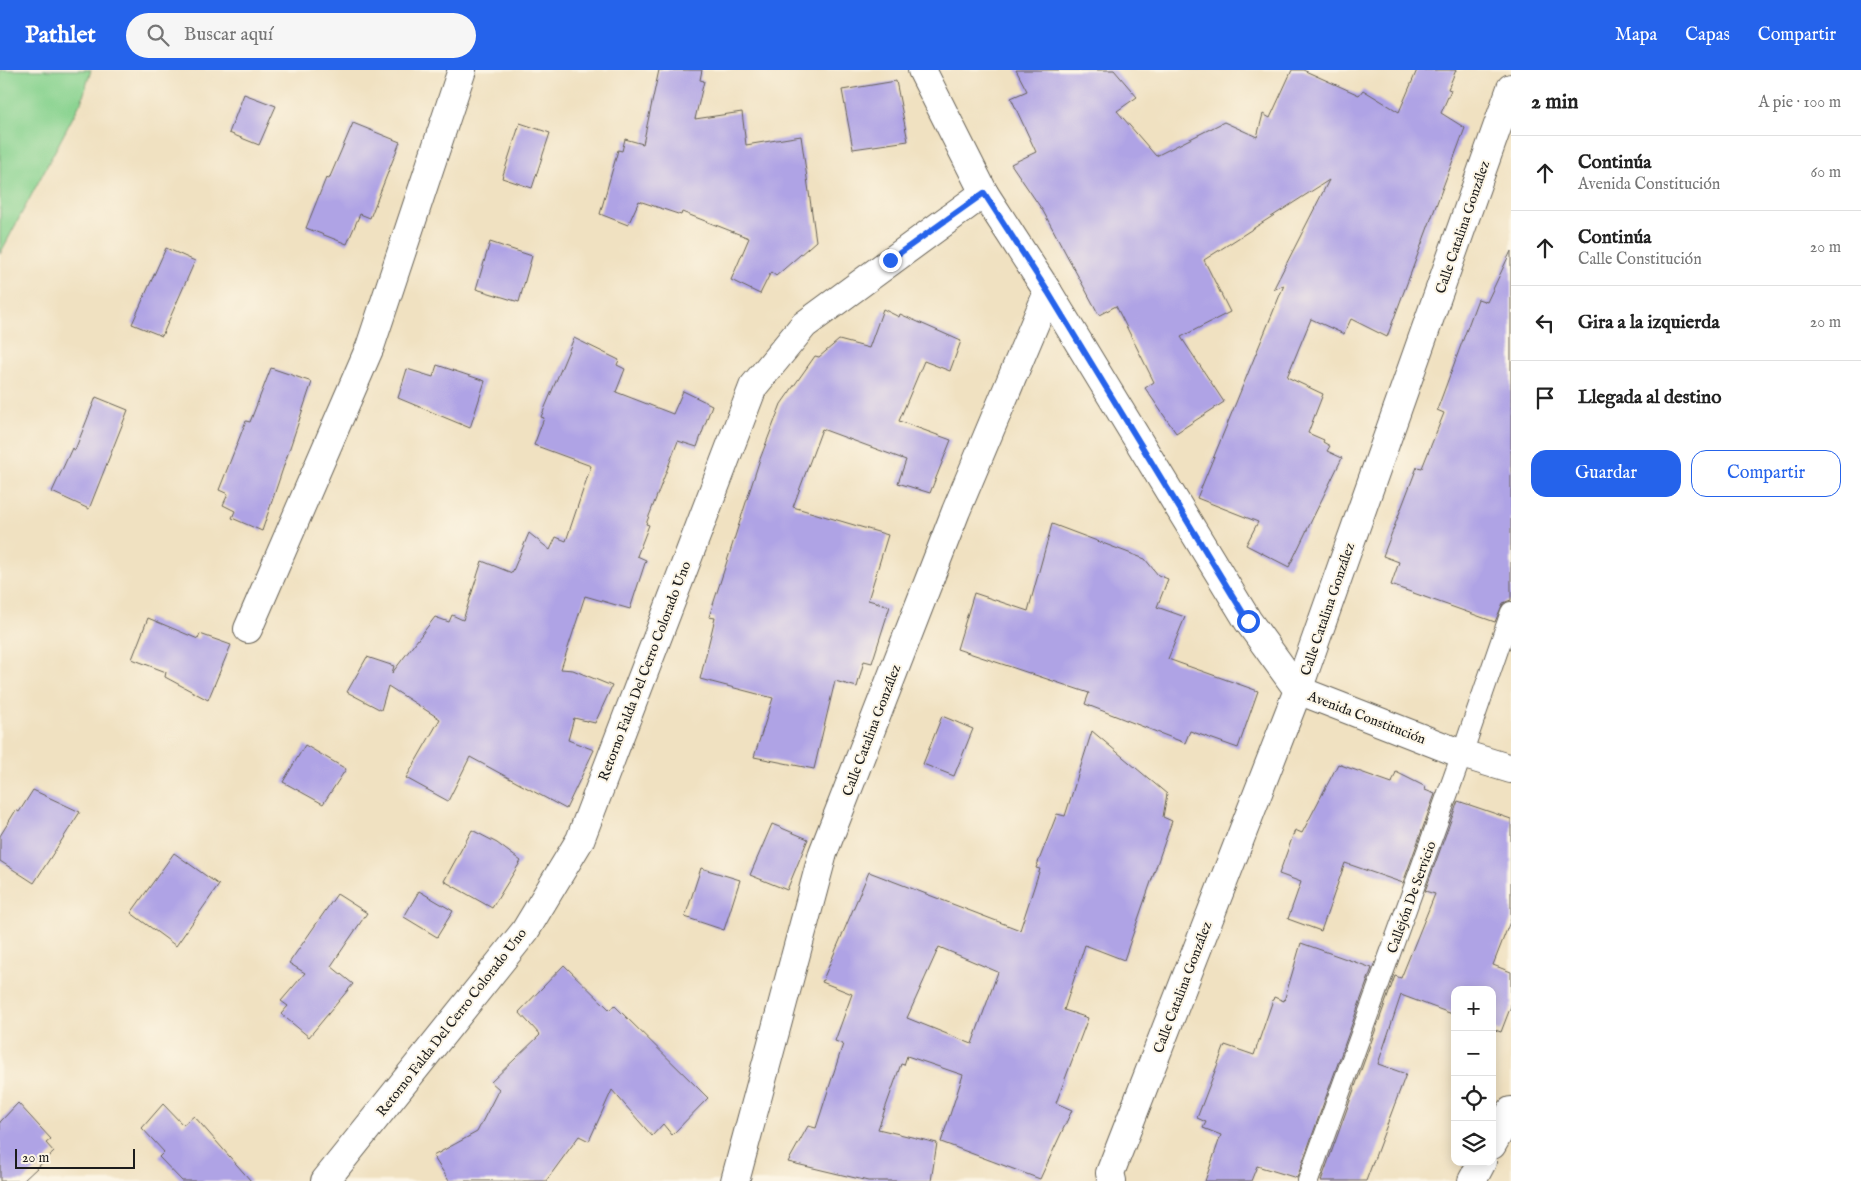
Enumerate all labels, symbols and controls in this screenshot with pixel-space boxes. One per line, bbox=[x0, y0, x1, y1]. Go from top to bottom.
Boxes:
search box bbox=[126, 13, 476, 58]
text: Pathlet bbox=[25, 20, 96, 51]
icon: search bbox=[144, 21, 172, 49]
text: Buscar aquí bbox=[184, 23, 273, 47]
text: Mapa bbox=[1615, 24, 1657, 47]
text: Capas bbox=[1685, 24, 1730, 47]
text: Compartir bbox=[1758, 24, 1836, 47]
text: 2 min bbox=[1531, 89, 1578, 116]
text: A pie · 100 m bbox=[1759, 93, 1841, 113]
text: Continúa bbox=[1578, 151, 1652, 175]
street label: Calle Catalina González bbox=[1432, 158, 1494, 296]
icon: ahead bbox=[1531, 159, 1559, 187]
text: 60 m bbox=[1811, 163, 1841, 183]
text: Avenida Constitución bbox=[1578, 175, 1720, 195]
text: Continúa bbox=[1578, 226, 1652, 250]
icon: ahead bbox=[1531, 234, 1559, 262]
text: 20 m bbox=[1810, 238, 1841, 258]
route end bbox=[879, 249, 902, 272]
text: Calle Constitución bbox=[1578, 250, 1702, 270]
icon: left bbox=[1531, 309, 1559, 337]
text: Gira a la izquierda bbox=[1578, 311, 1720, 335]
text: 20 m bbox=[1810, 313, 1841, 333]
icon: arrive bbox=[1531, 384, 1559, 412]
text: Llegada al destino bbox=[1578, 386, 1721, 410]
button: Guardar bbox=[1531, 450, 1681, 497]
button: Compartir bbox=[1691, 450, 1841, 497]
street label: Calle Catalina González bbox=[1297, 540, 1359, 678]
street label: Retorno Falda Del Cerro Colorado Uno bbox=[595, 559, 695, 784]
route start bbox=[1237, 610, 1260, 633]
street label: Calle Catalina González bbox=[839, 662, 906, 799]
street label: Avenida Constitución bbox=[1304, 687, 1429, 749]
street label: Callejón De Servicio bbox=[1383, 838, 1441, 956]
street label: Calle Catalina González bbox=[1150, 919, 1217, 1056]
street label: Retorno Falda Del Cerro Colorado Uno bbox=[373, 925, 531, 1120]
map controls bbox=[1451, 986, 1496, 1166]
button: + bbox=[1451, 986, 1496, 1031]
button: − bbox=[1451, 1031, 1496, 1076]
button: locate bbox=[1451, 1076, 1496, 1121]
button: layers bbox=[1451, 1121, 1496, 1166]
scale bar bbox=[15, 1146, 135, 1169]
text: 20 m bbox=[22, 1149, 49, 1167]

